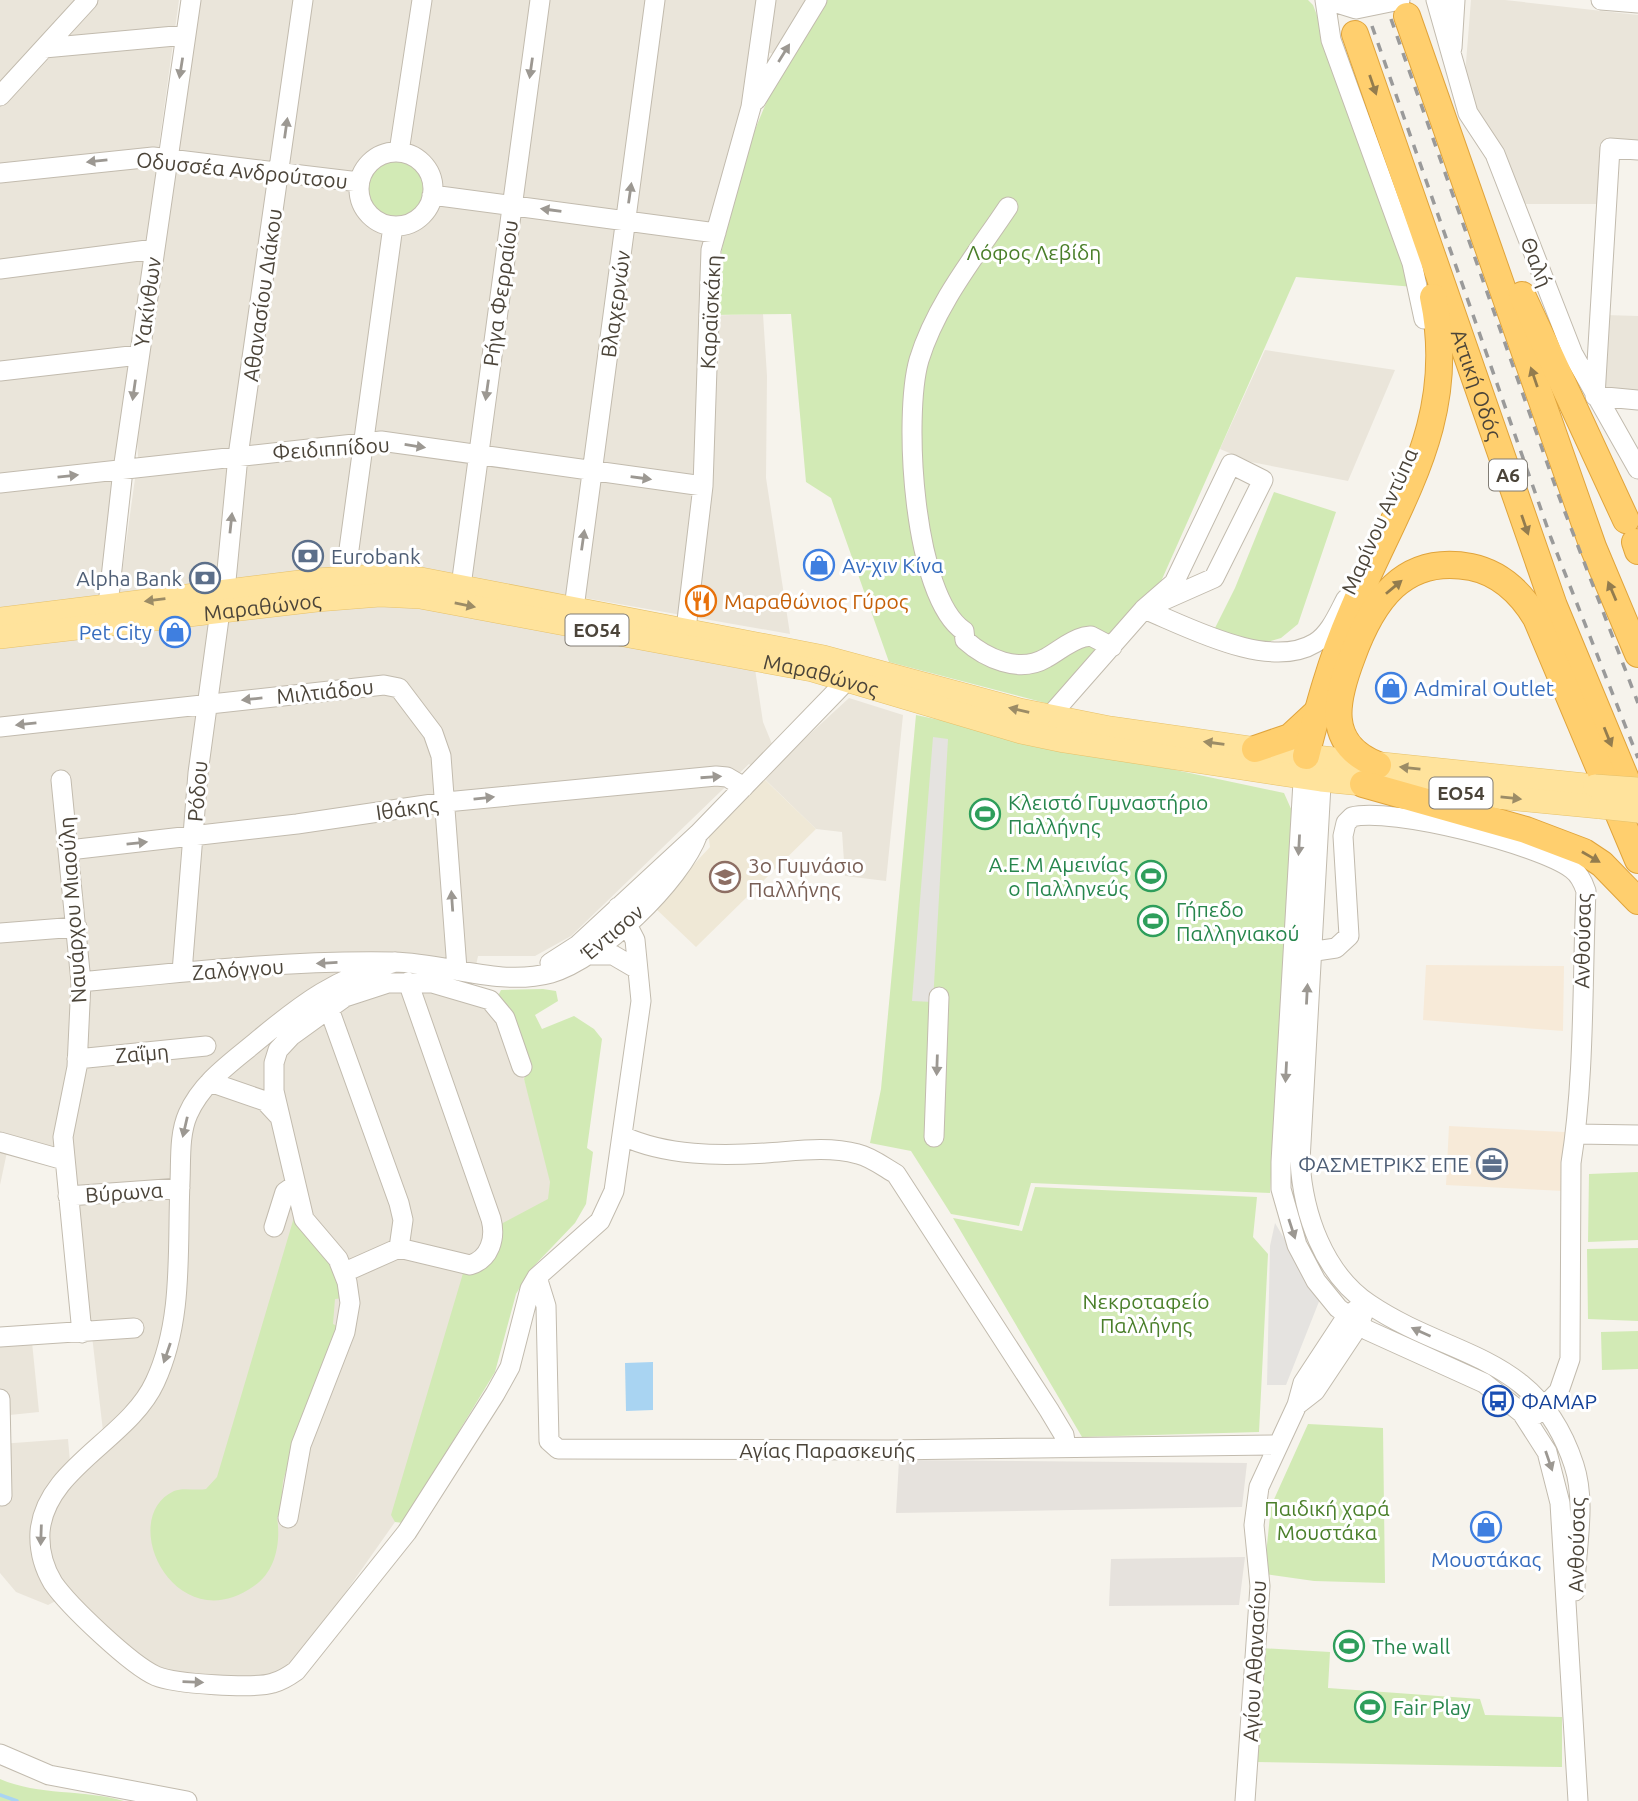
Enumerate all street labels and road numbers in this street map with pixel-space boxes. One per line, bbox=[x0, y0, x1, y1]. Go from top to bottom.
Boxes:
street label: Οδυσσέα Ανδρούτσου bbox=[135, 147, 349, 193]
street label: Αθανασίου Διάκου bbox=[238, 207, 286, 383]
street label: Ρήγα Φερραίου bbox=[478, 218, 522, 368]
street label: Θαλή bbox=[1516, 234, 1558, 290]
street label: Βλαχερνών bbox=[596, 249, 634, 359]
street label: Καραϊσκάκη bbox=[695, 254, 725, 370]
street label: Υακίνθων bbox=[129, 255, 165, 349]
street label: Αττική Οδός bbox=[1447, 326, 1507, 443]
street label: Φειδιππίδου bbox=[271, 432, 391, 464]
street label: Μαρίνου Αντύπα bbox=[1336, 444, 1422, 598]
road number: Α6 bbox=[1489, 460, 1527, 490]
street label: Μαραθώνος bbox=[202, 588, 323, 625]
road number: ΕΟ54 bbox=[566, 614, 628, 646]
street label: Μαραθώνος bbox=[762, 649, 882, 701]
street label: Μιλτιάδου bbox=[275, 674, 375, 708]
street label: Ρόδου bbox=[182, 759, 212, 823]
road number: ΕΟ54 bbox=[1430, 778, 1492, 808]
street label: Ιθάκης bbox=[374, 792, 440, 824]
street label: Ναυάρχου Μιαούλη bbox=[54, 816, 90, 1004]
street label: Ανθούσας bbox=[1569, 893, 1595, 989]
street label: Έντισον bbox=[575, 899, 648, 965]
street label: Ζαλόγγου bbox=[191, 954, 285, 984]
street label: Ζαΐμη bbox=[114, 1039, 170, 1067]
street label: Βύρωνα bbox=[84, 1177, 164, 1207]
street label: Αγίας Παρασκευής bbox=[739, 1438, 915, 1462]
street label: Ανθούσας bbox=[1563, 1497, 1589, 1593]
street label: Αγίου Αθανασίου bbox=[1238, 1580, 1270, 1742]

